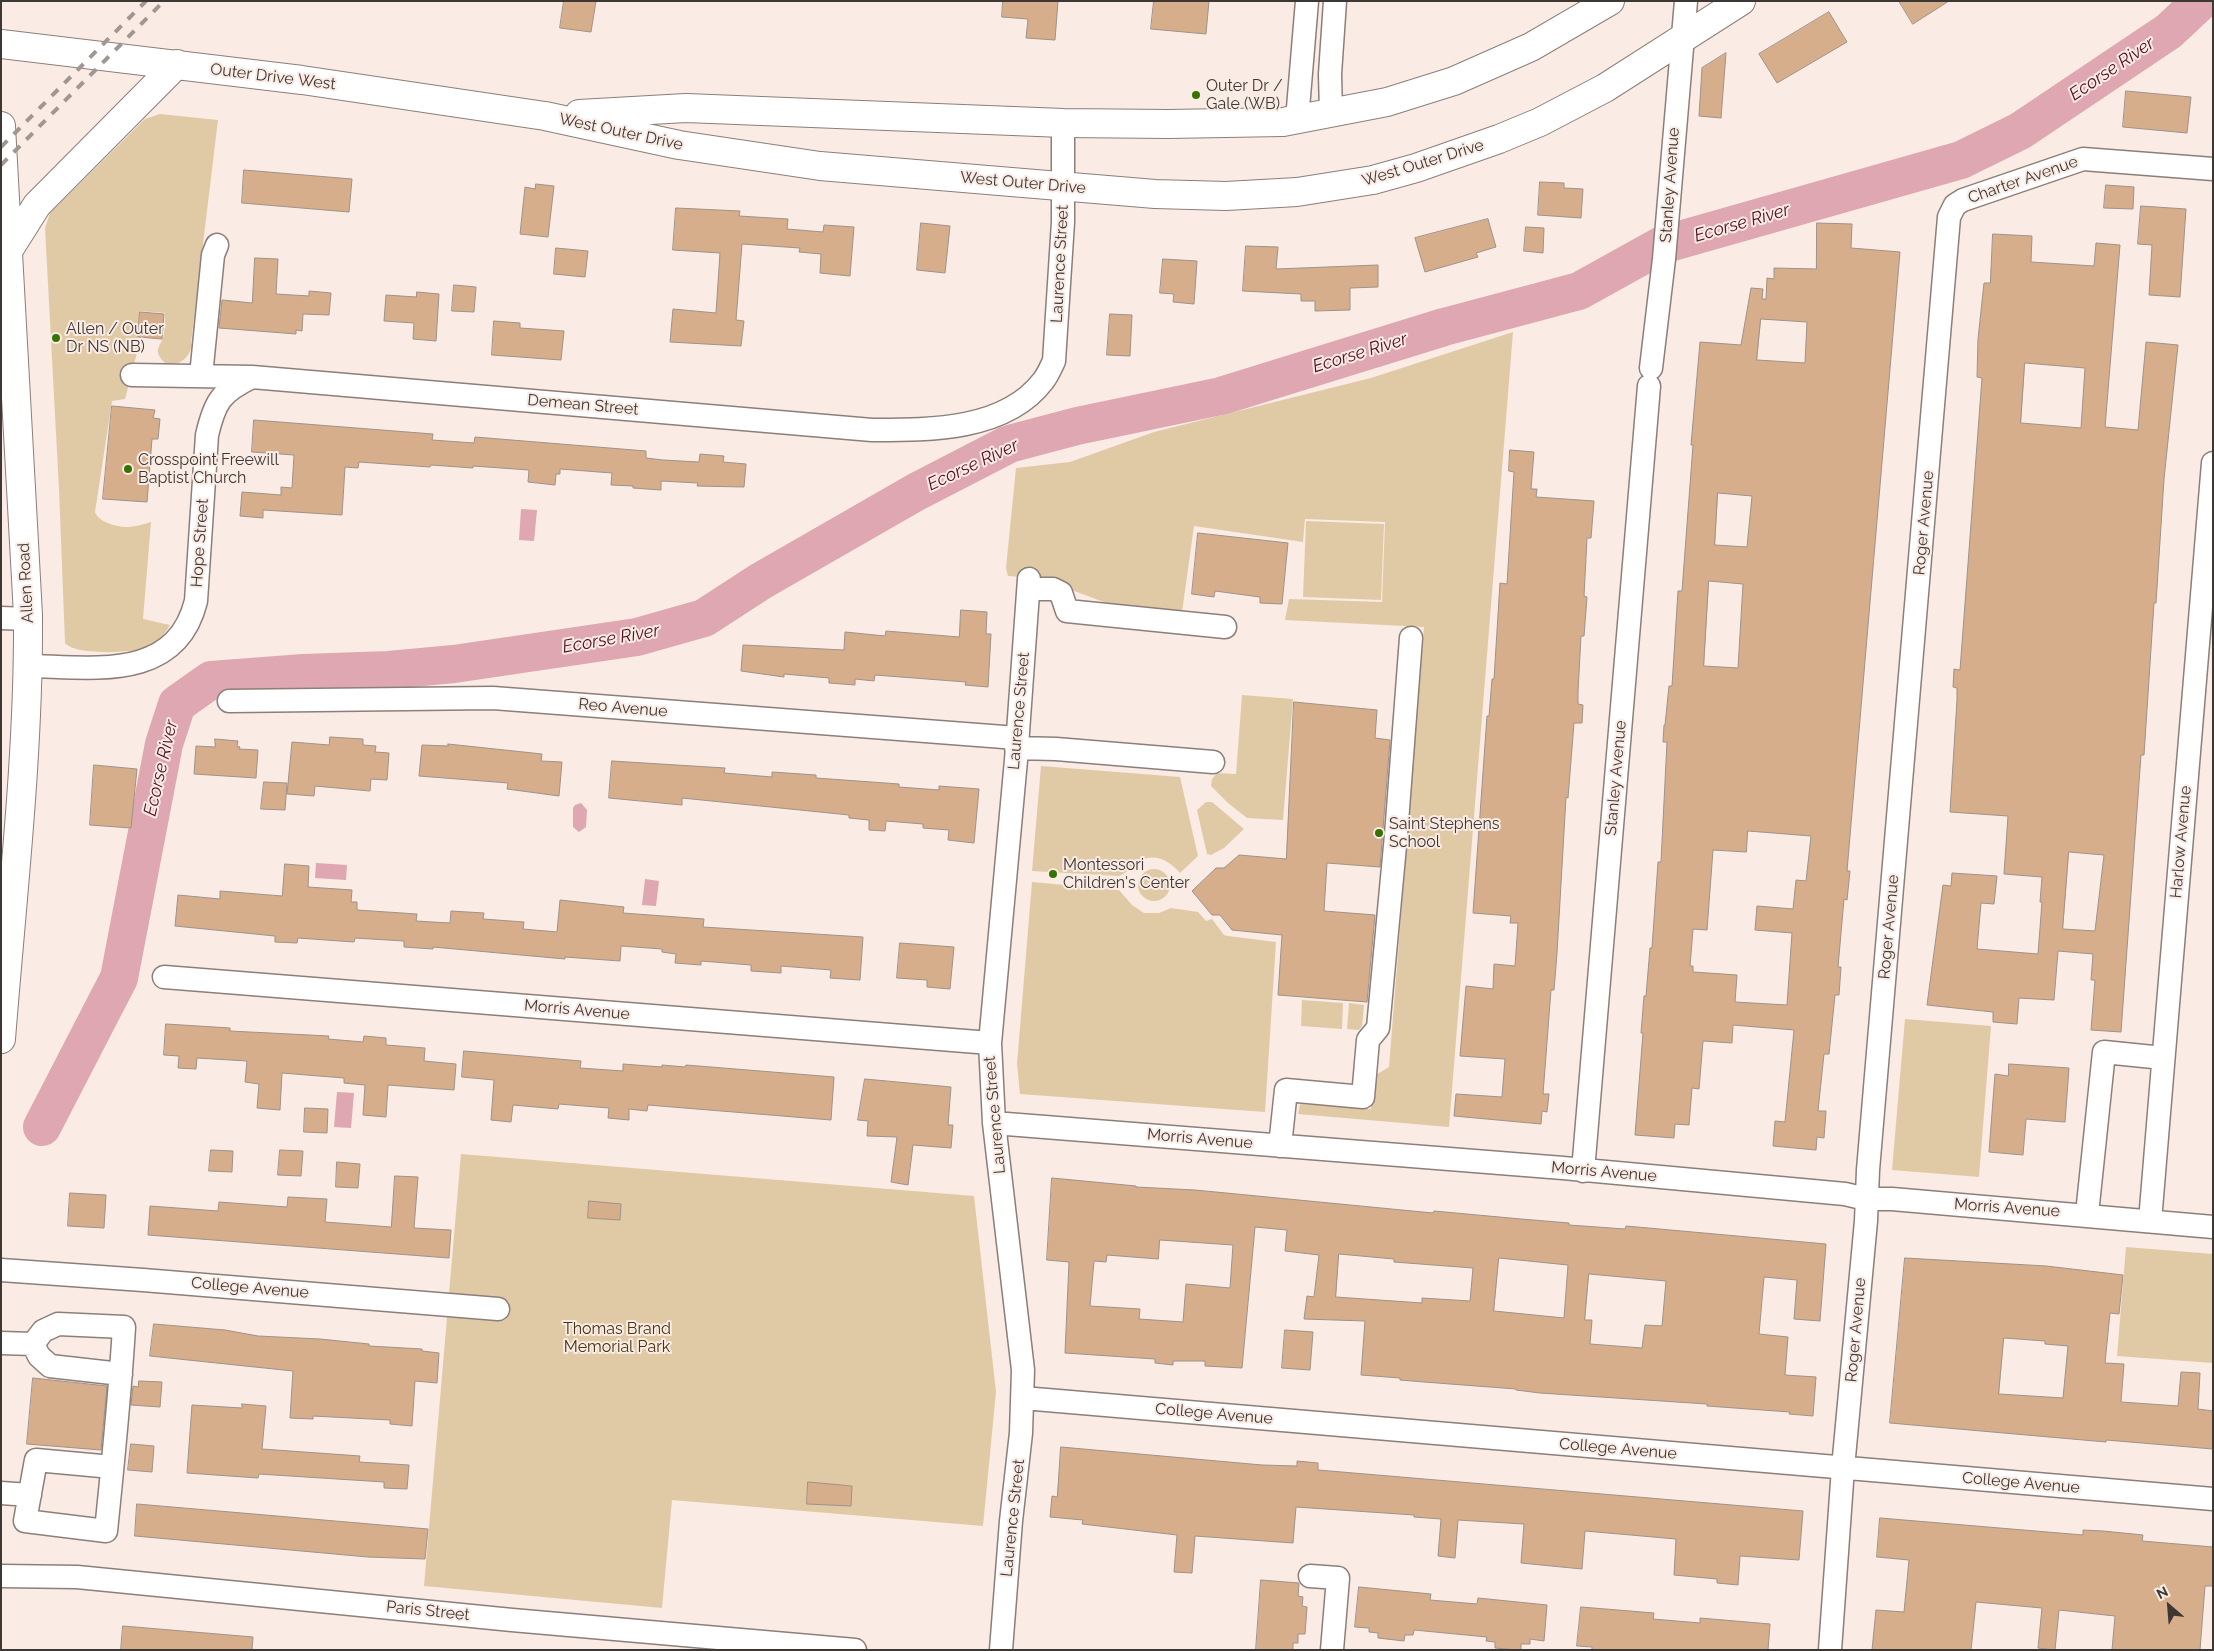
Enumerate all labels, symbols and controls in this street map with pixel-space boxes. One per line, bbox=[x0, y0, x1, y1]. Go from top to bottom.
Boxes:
water label: Ecorse River bbox=[2065, 33, 2159, 105]
street label: Outer Drive West bbox=[209, 60, 337, 94]
place label: Outer Dr / Gale (WB) bbox=[1206, 76, 1283, 114]
marker: Outer Dr / Gale (WB) bbox=[1190, 89, 1202, 101]
street label: West Outer Drive bbox=[557, 109, 685, 155]
street label: Stanley Avenue bbox=[1656, 127, 1684, 243]
street label: West Outer Drive bbox=[1360, 135, 1486, 191]
street label: Charter Avenue bbox=[1965, 152, 2081, 208]
street label: West Outer Drive bbox=[959, 168, 1087, 198]
water label: Ecorse River bbox=[1692, 199, 1792, 247]
street label: Laurence Street bbox=[1047, 204, 1073, 324]
place label: Allen / Outer Dr NS (NB) bbox=[66, 319, 164, 357]
water label: Ecorse River bbox=[1310, 328, 1410, 378]
marker: Allen / Outer Dr NS (NB) bbox=[50, 332, 62, 344]
street label: Demean Street bbox=[527, 391, 639, 419]
water label: Ecorse River bbox=[924, 434, 1022, 496]
place label: Crosspoint Freewill Baptist Church bbox=[138, 450, 279, 488]
marker: Crosspoint Freewill Baptist Church bbox=[122, 463, 134, 475]
street label: Roger Avenue bbox=[1910, 470, 1938, 576]
street label: Hope Street bbox=[187, 498, 213, 588]
street label: Allen Road bbox=[14, 542, 38, 624]
water label: Ecorse River bbox=[561, 620, 661, 658]
street label: Laurence Street bbox=[1004, 651, 1034, 771]
street label: Reo Avenue bbox=[578, 695, 668, 721]
water label: Ecorse River bbox=[139, 718, 183, 818]
street label: Stanley Avenue bbox=[1601, 720, 1631, 836]
street label: Harlow Avenue bbox=[2167, 785, 2195, 899]
place label: Saint Stephens School bbox=[1389, 814, 1499, 852]
marker: Saint Stephens School bbox=[1373, 827, 1385, 839]
place label: Montessori Children's Center bbox=[1063, 855, 1190, 893]
marker: Montessori Children's Center bbox=[1047, 868, 1059, 880]
street label: Roger Avenue bbox=[1875, 874, 1903, 980]
street label: Morris Avenue bbox=[523, 996, 631, 1024]
street label: Laurence Street bbox=[980, 1055, 1010, 1175]
street label: Morris Avenue bbox=[1146, 1125, 1254, 1153]
street label: Morris Avenue bbox=[1550, 1158, 1658, 1186]
street label: Morris Avenue bbox=[1953, 1195, 2061, 1221]
street label: College Avenue bbox=[190, 1273, 310, 1303]
street label: Roger Avenue bbox=[1842, 1277, 1870, 1383]
park label: Thomas Brand Memorial Park bbox=[563, 1319, 671, 1357]
street label: College Avenue bbox=[1154, 1399, 1274, 1429]
street label: College Avenue bbox=[1558, 1434, 1678, 1464]
street label: Laurence Street bbox=[997, 1458, 1029, 1578]
street label: College Avenue bbox=[1961, 1468, 2081, 1498]
north arrow bbox=[2144, 1581, 2194, 1631]
text: N bbox=[2154, 1583, 2171, 1602]
street label: Paris Street bbox=[385, 1597, 471, 1625]

